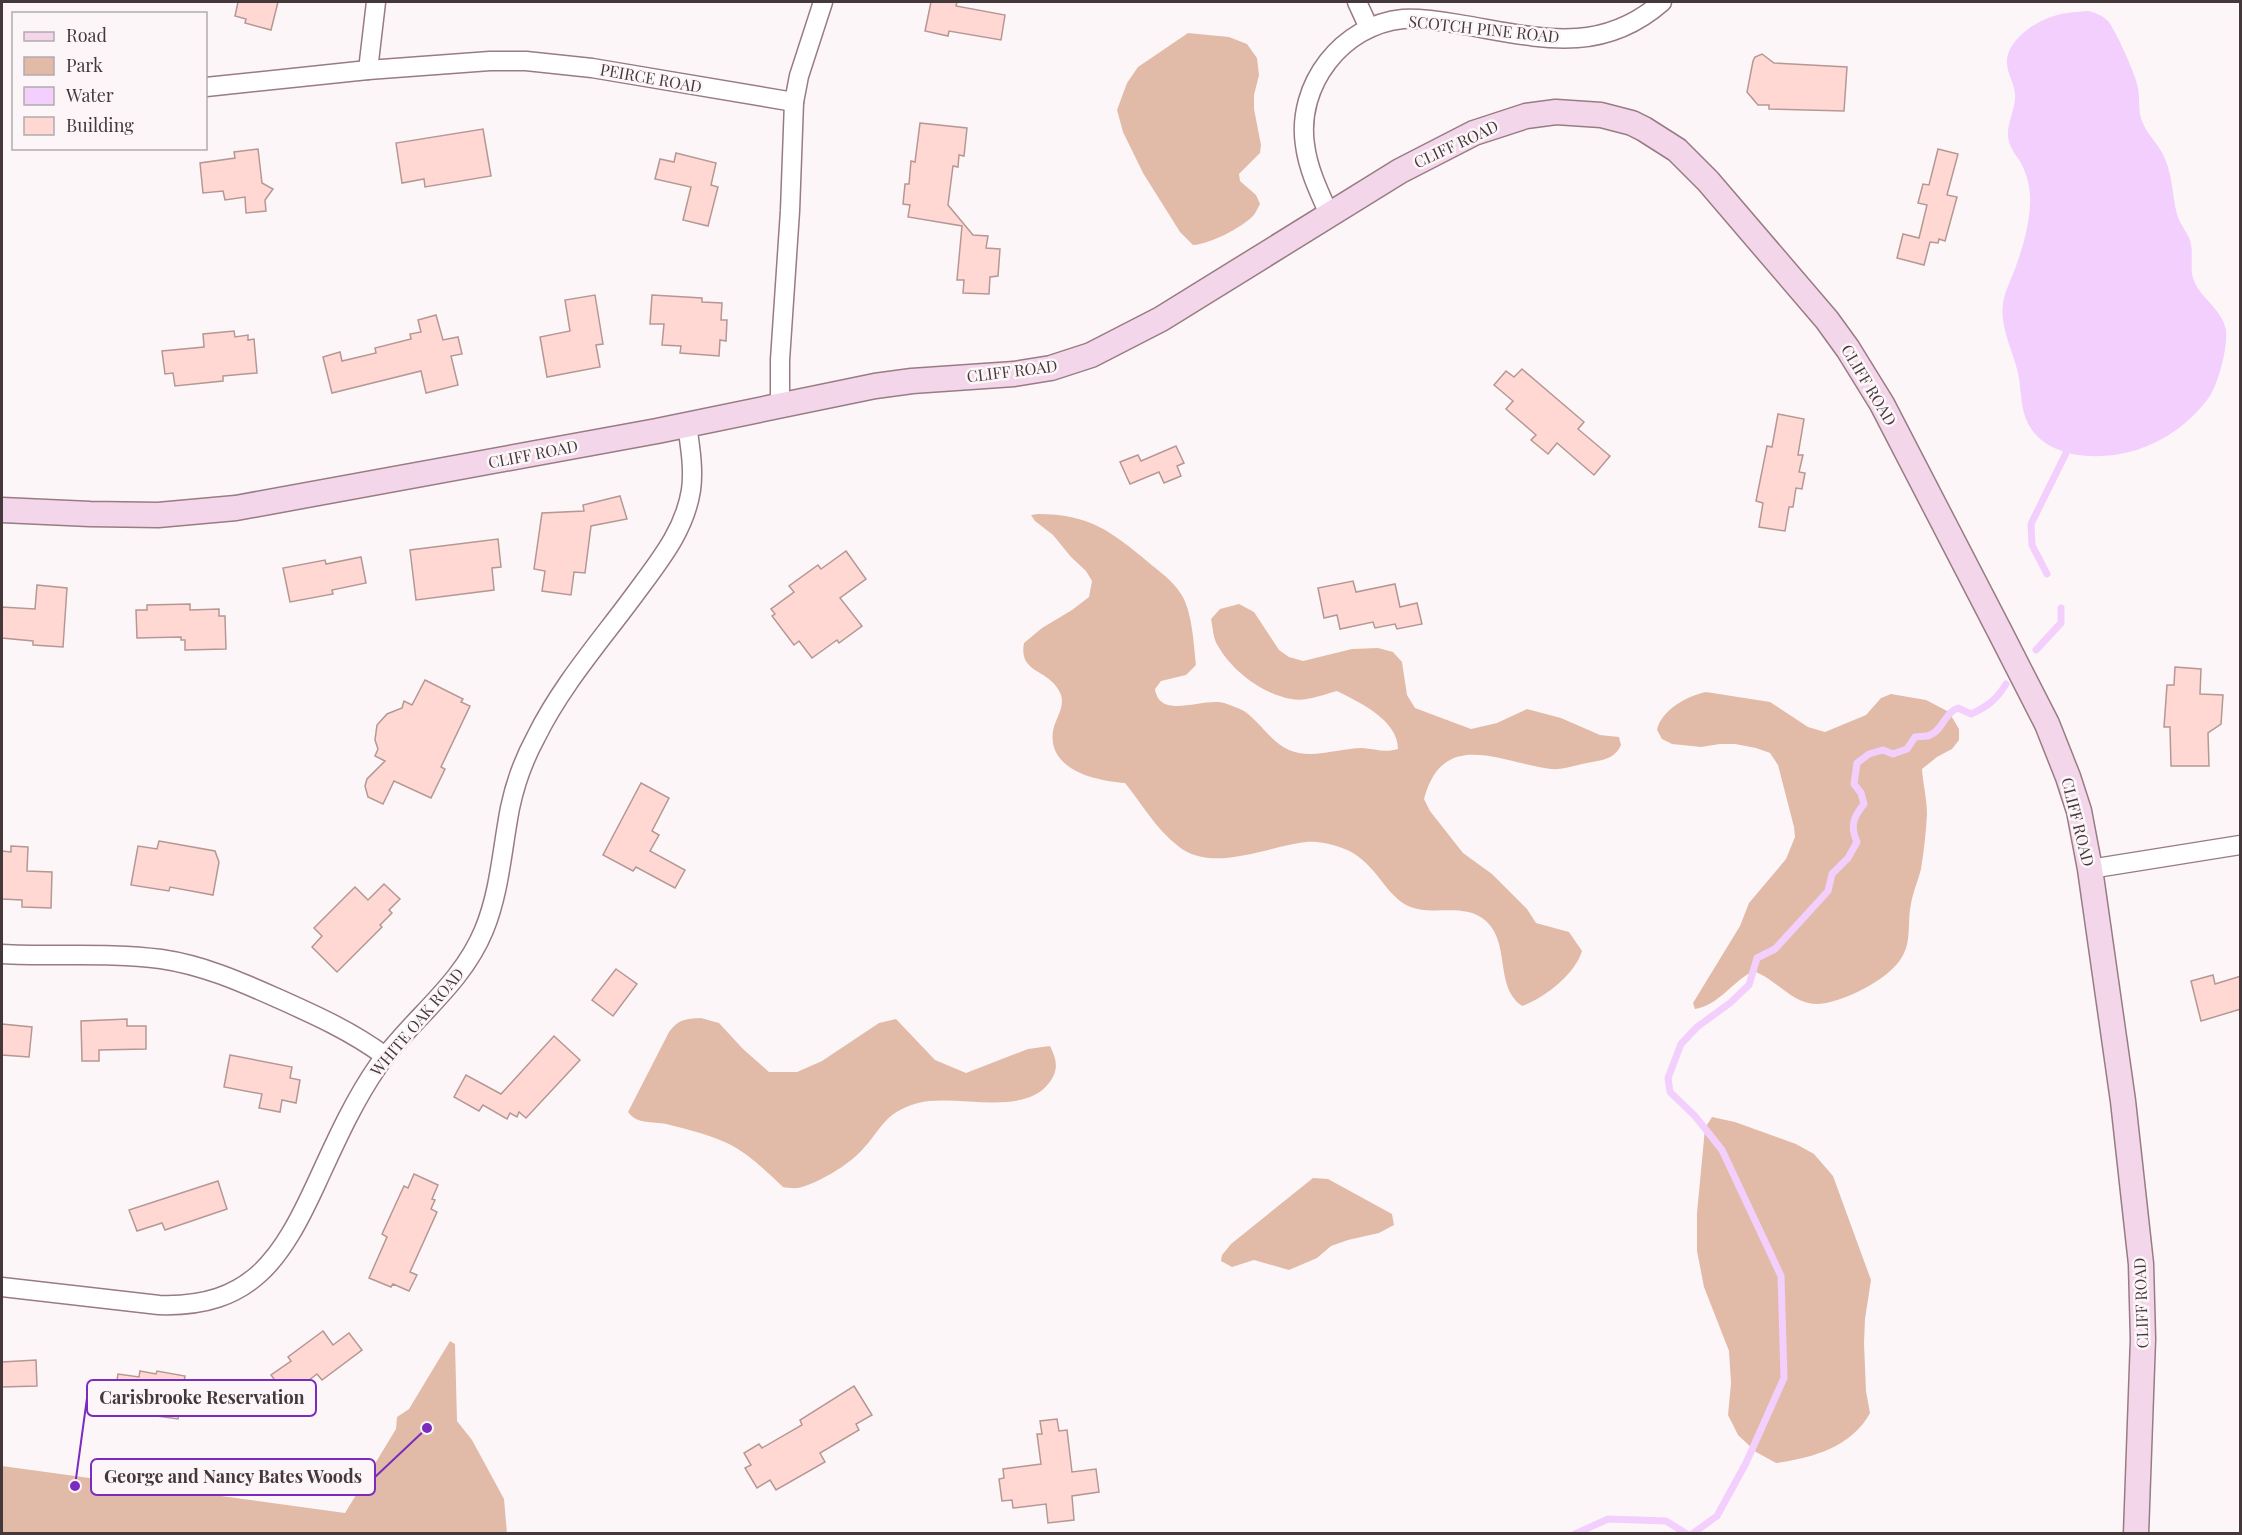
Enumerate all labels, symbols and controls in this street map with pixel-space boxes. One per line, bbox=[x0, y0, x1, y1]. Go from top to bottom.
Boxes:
street label: SCOTCH PINE ROAD bbox=[1408, 10, 1561, 47]
legend bbox=[12, 12, 207, 150]
text: Road bbox=[66, 23, 107, 47]
text: Park bbox=[66, 53, 103, 77]
street label: PEIRCE ROAD bbox=[599, 58, 704, 97]
text: Water bbox=[65, 83, 114, 107]
text: Building bbox=[66, 113, 134, 137]
street label: CLIFF ROAD bbox=[1410, 115, 1501, 172]
street label: CLIFF ROAD bbox=[1837, 340, 1902, 429]
street label: CLIFF ROAD bbox=[966, 355, 1058, 386]
street label: CLIFF ROAD bbox=[486, 435, 580, 472]
street label: CLIFF ROAD bbox=[2057, 775, 2100, 869]
street label: WHITE OAK ROAD bbox=[365, 963, 468, 1081]
street label: CLIFF ROAD bbox=[2128, 1257, 2153, 1349]
callout: Carisbrooke Reservation bbox=[87, 1380, 316, 1416]
text: Carisbrooke Reservation bbox=[99, 1385, 305, 1409]
callout: George and Nancy Bates Woods bbox=[91, 1459, 375, 1495]
text: George and Nancy Bates Woods bbox=[104, 1464, 362, 1488]

